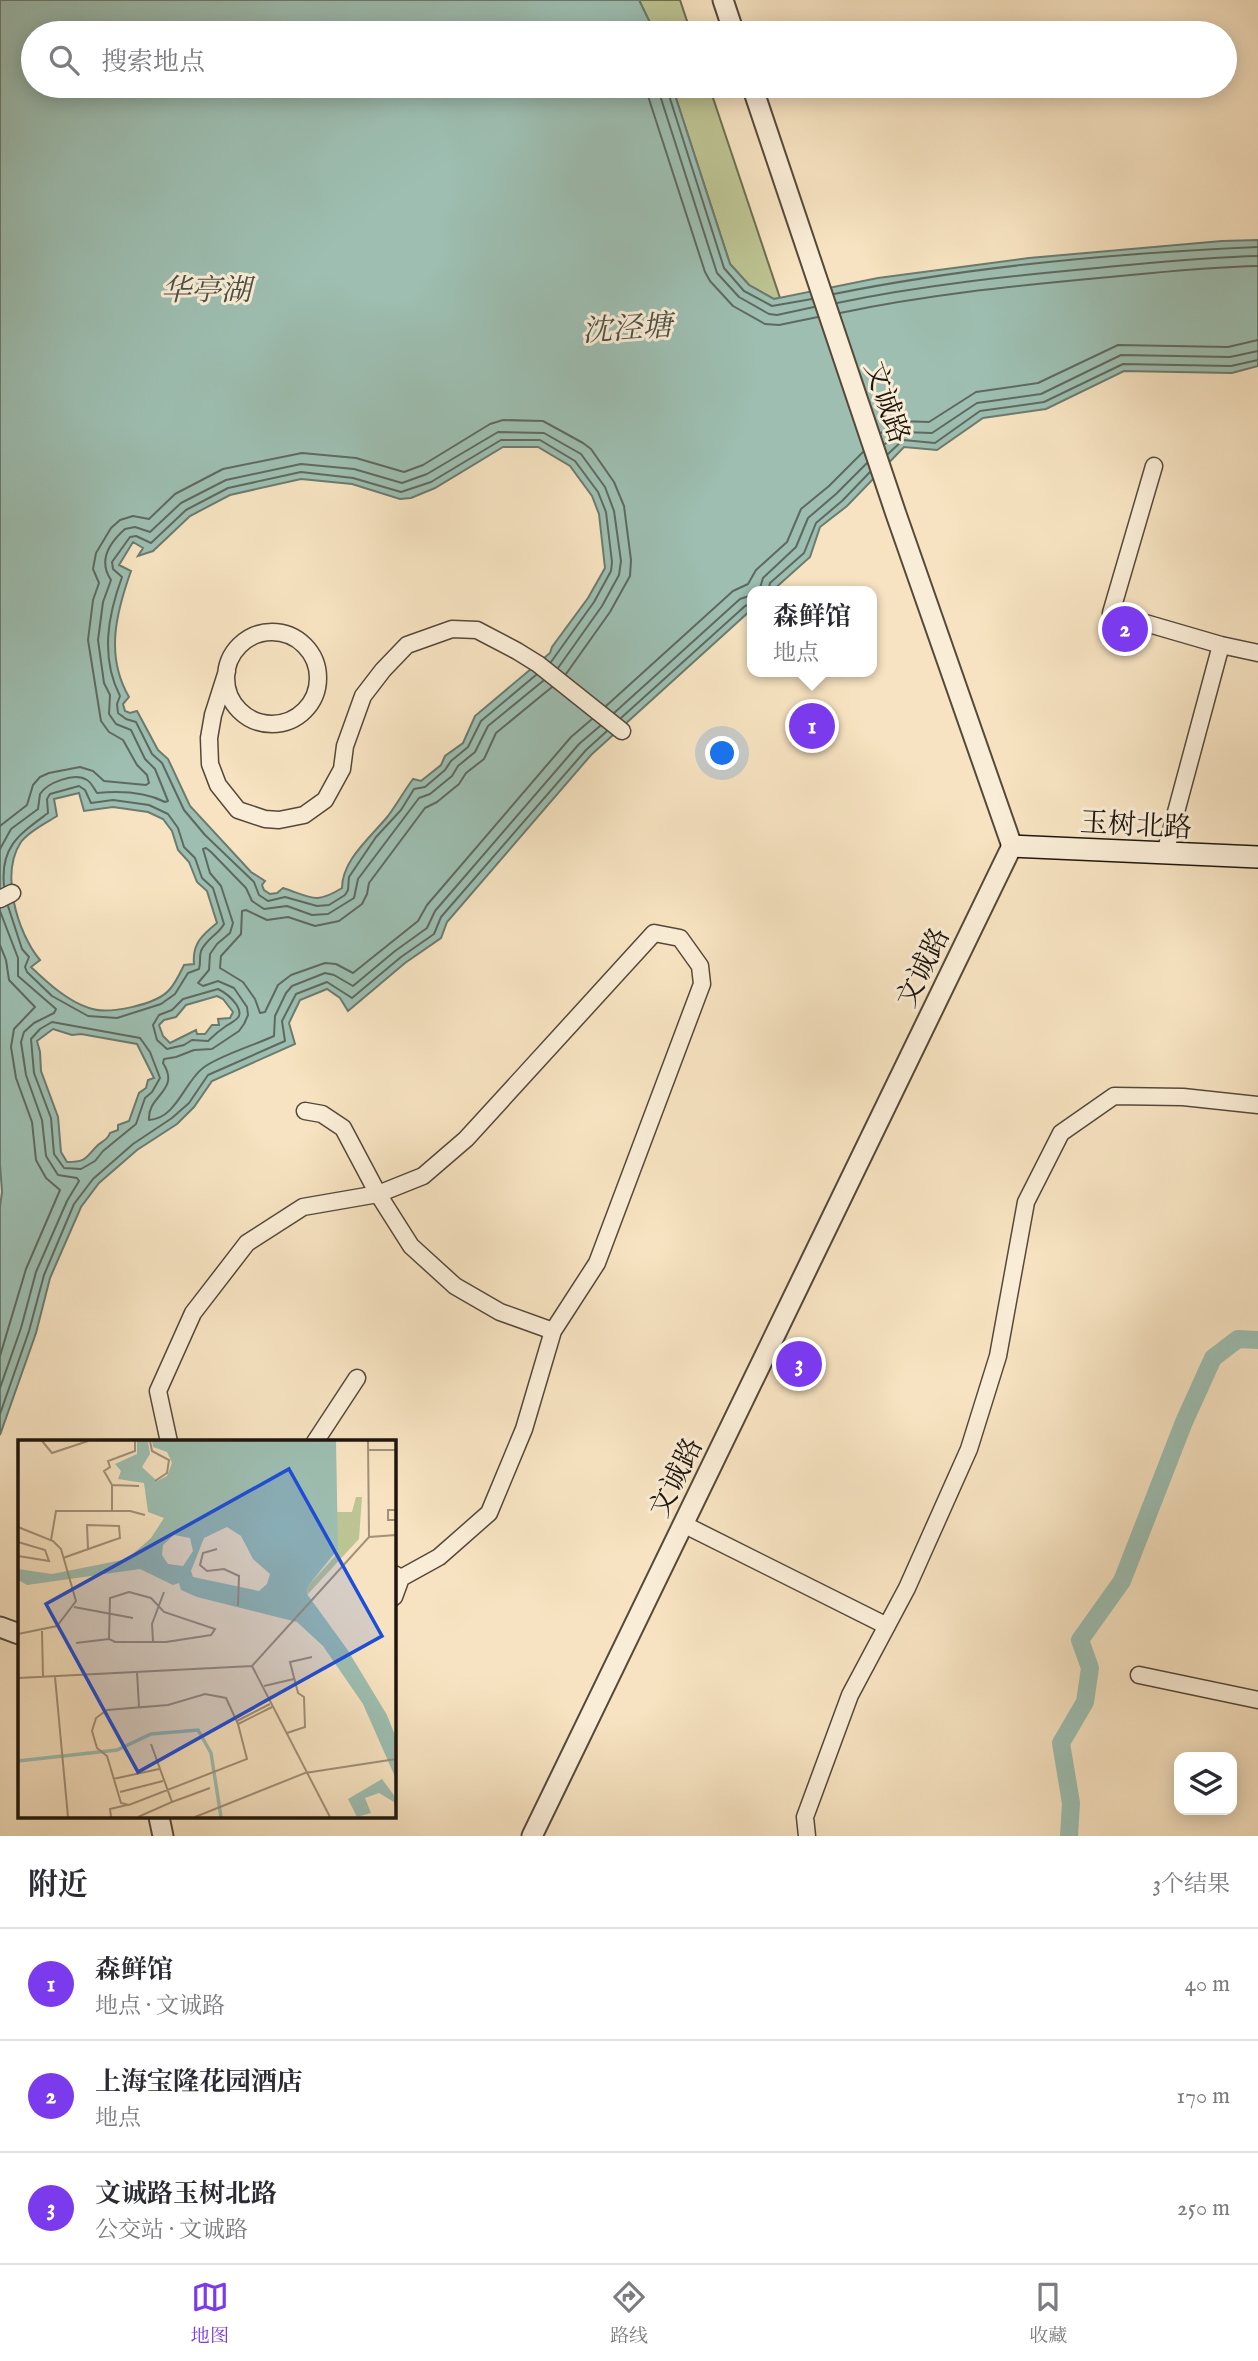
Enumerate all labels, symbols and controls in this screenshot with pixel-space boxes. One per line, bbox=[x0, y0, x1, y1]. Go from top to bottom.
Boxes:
search box bbox=[21, 21, 1237, 98]
icon: search bbox=[45, 41, 83, 79]
text: 搜索地点 bbox=[101, 46, 205, 79]
water label: 华亭湖 bbox=[161, 273, 256, 311]
water label: 沈泾塘 bbox=[581, 308, 677, 352]
street label: 文诚路 bbox=[855, 357, 916, 448]
popup bbox=[747, 586, 877, 677]
text: 森鲜馆 bbox=[773, 601, 851, 634]
pin: 2 bbox=[1102, 603, 1148, 655]
text: 地点 bbox=[773, 639, 819, 668]
pin: 1 bbox=[789, 700, 835, 752]
your location bbox=[705, 736, 739, 770]
street label: 玉树北路 bbox=[1079, 806, 1193, 847]
street label: 文诚路 bbox=[890, 923, 958, 1014]
pin: 3 bbox=[776, 1338, 822, 1390]
street label: 文诚路 bbox=[643, 1433, 711, 1524]
inset map bbox=[18, 1440, 396, 1818]
map controls bbox=[1174, 1752, 1237, 1815]
button: layers bbox=[1174, 1752, 1237, 1815]
text: 附近 bbox=[28, 1867, 88, 1905]
text: 3个结果 bbox=[1152, 1870, 1230, 1899]
text: 森鲜馆 bbox=[95, 1954, 173, 1987]
text: 1 bbox=[47, 1970, 55, 1999]
text: 40 m bbox=[1185, 1970, 1230, 1999]
text: 地点 · 文诚路 bbox=[95, 1992, 225, 2021]
text: 上海宝隆花园酒店 bbox=[95, 2066, 303, 2099]
text: 2 bbox=[46, 2082, 56, 2111]
text: 170 m bbox=[1177, 2082, 1230, 2111]
text: 地点 bbox=[95, 2104, 141, 2133]
text: 文诚路玉树北路 bbox=[95, 2178, 277, 2211]
text: 3 bbox=[47, 2194, 55, 2223]
text: 250 m bbox=[1177, 2194, 1230, 2223]
text: 公交站 · 文诚路 bbox=[95, 2216, 248, 2245]
tab: 地图 bbox=[191, 2278, 229, 2349]
tab: 路线 bbox=[610, 2278, 648, 2349]
tab: 收藏 bbox=[1029, 2278, 1067, 2349]

